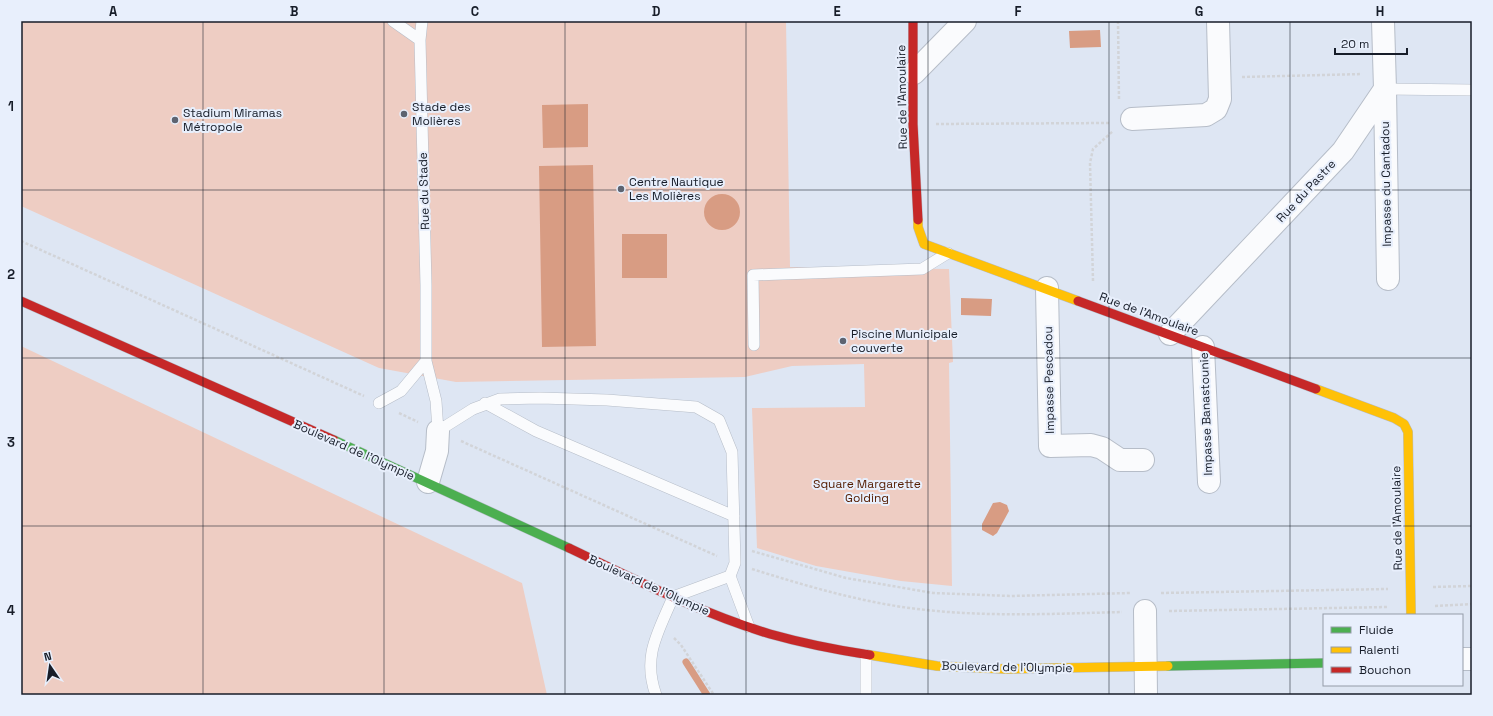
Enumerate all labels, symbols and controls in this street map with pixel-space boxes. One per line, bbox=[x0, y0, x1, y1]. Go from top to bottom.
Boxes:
text: A bbox=[109, 3, 118, 20]
text: B bbox=[290, 3, 299, 20]
text: C bbox=[471, 3, 479, 20]
text: D bbox=[652, 3, 661, 20]
text: E bbox=[833, 3, 841, 20]
text: F bbox=[1015, 3, 1022, 20]
text: G bbox=[1195, 3, 1203, 20]
text: H bbox=[1376, 3, 1384, 20]
scale bar bbox=[1335, 30, 1407, 56]
text: 20 m bbox=[1341, 36, 1369, 52]
street label: Rue de l'Amoulaire bbox=[893, 44, 911, 150]
text: 1 bbox=[8, 98, 14, 115]
place label: Stade des Molières bbox=[412, 99, 471, 129]
place label: Stadium Miramas Métropole bbox=[183, 105, 282, 135]
marker: Stade des Molières bbox=[399, 109, 409, 119]
marker: Stadium Miramas Métropole bbox=[170, 115, 180, 125]
street label: Impasse du Cantadou bbox=[1377, 121, 1395, 247]
street label: Rue du Stade bbox=[415, 152, 433, 230]
street label: Rue du Pastre bbox=[1273, 156, 1339, 226]
place label: Centre Nautique Les Molières bbox=[629, 174, 724, 204]
marker: Centre Nautique Les Molières bbox=[616, 184, 626, 194]
text: 2 bbox=[7, 266, 15, 283]
street label: Rue de l'Amoulaire bbox=[1097, 289, 1201, 339]
place label: Piscine Municipale couverte bbox=[851, 326, 958, 356]
street label: Impasse Pescadou bbox=[1040, 326, 1058, 434]
marker: Piscine Municipale couverte bbox=[838, 336, 848, 346]
street label: Impasse Banastounie bbox=[1196, 352, 1216, 476]
street label: Boulevard de l'Olympie bbox=[291, 416, 417, 484]
text: 3 bbox=[7, 434, 15, 451]
street label: Rue de l'Amoulaire bbox=[1388, 465, 1406, 571]
park label: Square Margarette Golding bbox=[813, 476, 921, 506]
street label: Boulevard de l'Olympie bbox=[586, 551, 712, 619]
text: 4 bbox=[7, 602, 15, 619]
legend bbox=[1323, 614, 1463, 686]
text: Fluide bbox=[1359, 622, 1394, 638]
text: Ralenti bbox=[1359, 642, 1399, 658]
north arrow bbox=[30, 646, 70, 686]
text: N bbox=[43, 649, 53, 664]
street label: Boulevard de l'Olympie bbox=[941, 658, 1073, 676]
text: Bouchon bbox=[1359, 662, 1411, 678]

